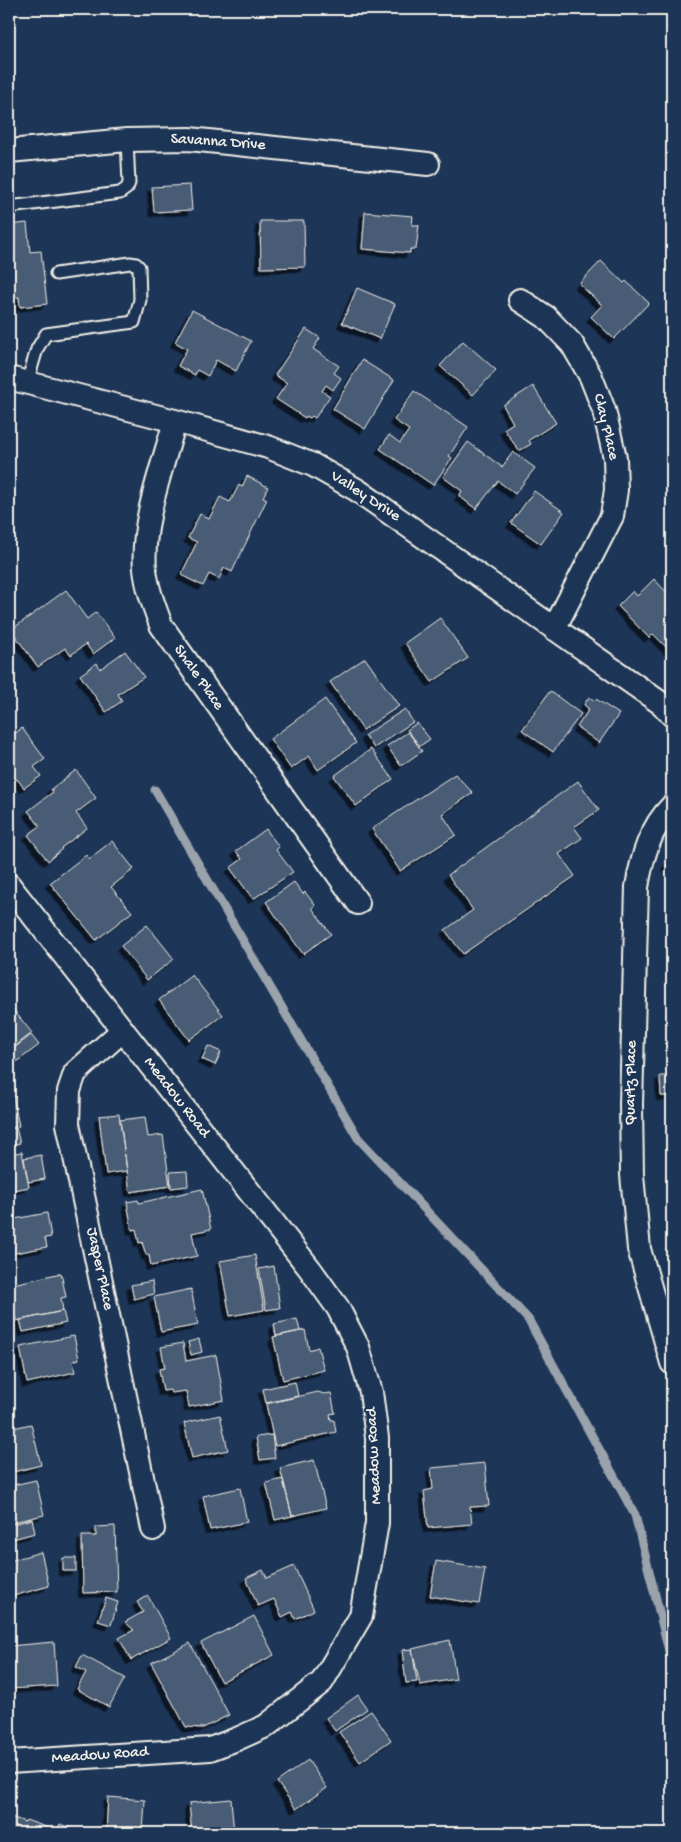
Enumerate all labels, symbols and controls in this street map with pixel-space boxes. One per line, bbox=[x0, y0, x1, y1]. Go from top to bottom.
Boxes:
street label: Savanna Drive bbox=[170, 130, 267, 156]
street label: Clay Place bbox=[588, 392, 623, 463]
street label: Valley Drive bbox=[326, 467, 404, 527]
street label: Shale Place bbox=[169, 642, 228, 715]
street label: Quartz Place bbox=[622, 1040, 642, 1126]
street label: Meadow Road bbox=[139, 1054, 214, 1143]
street label: Jasper Place bbox=[81, 1226, 117, 1313]
street label: Meadow Road bbox=[363, 1405, 387, 1505]
street label: Meadow Road bbox=[51, 1743, 151, 1769]

